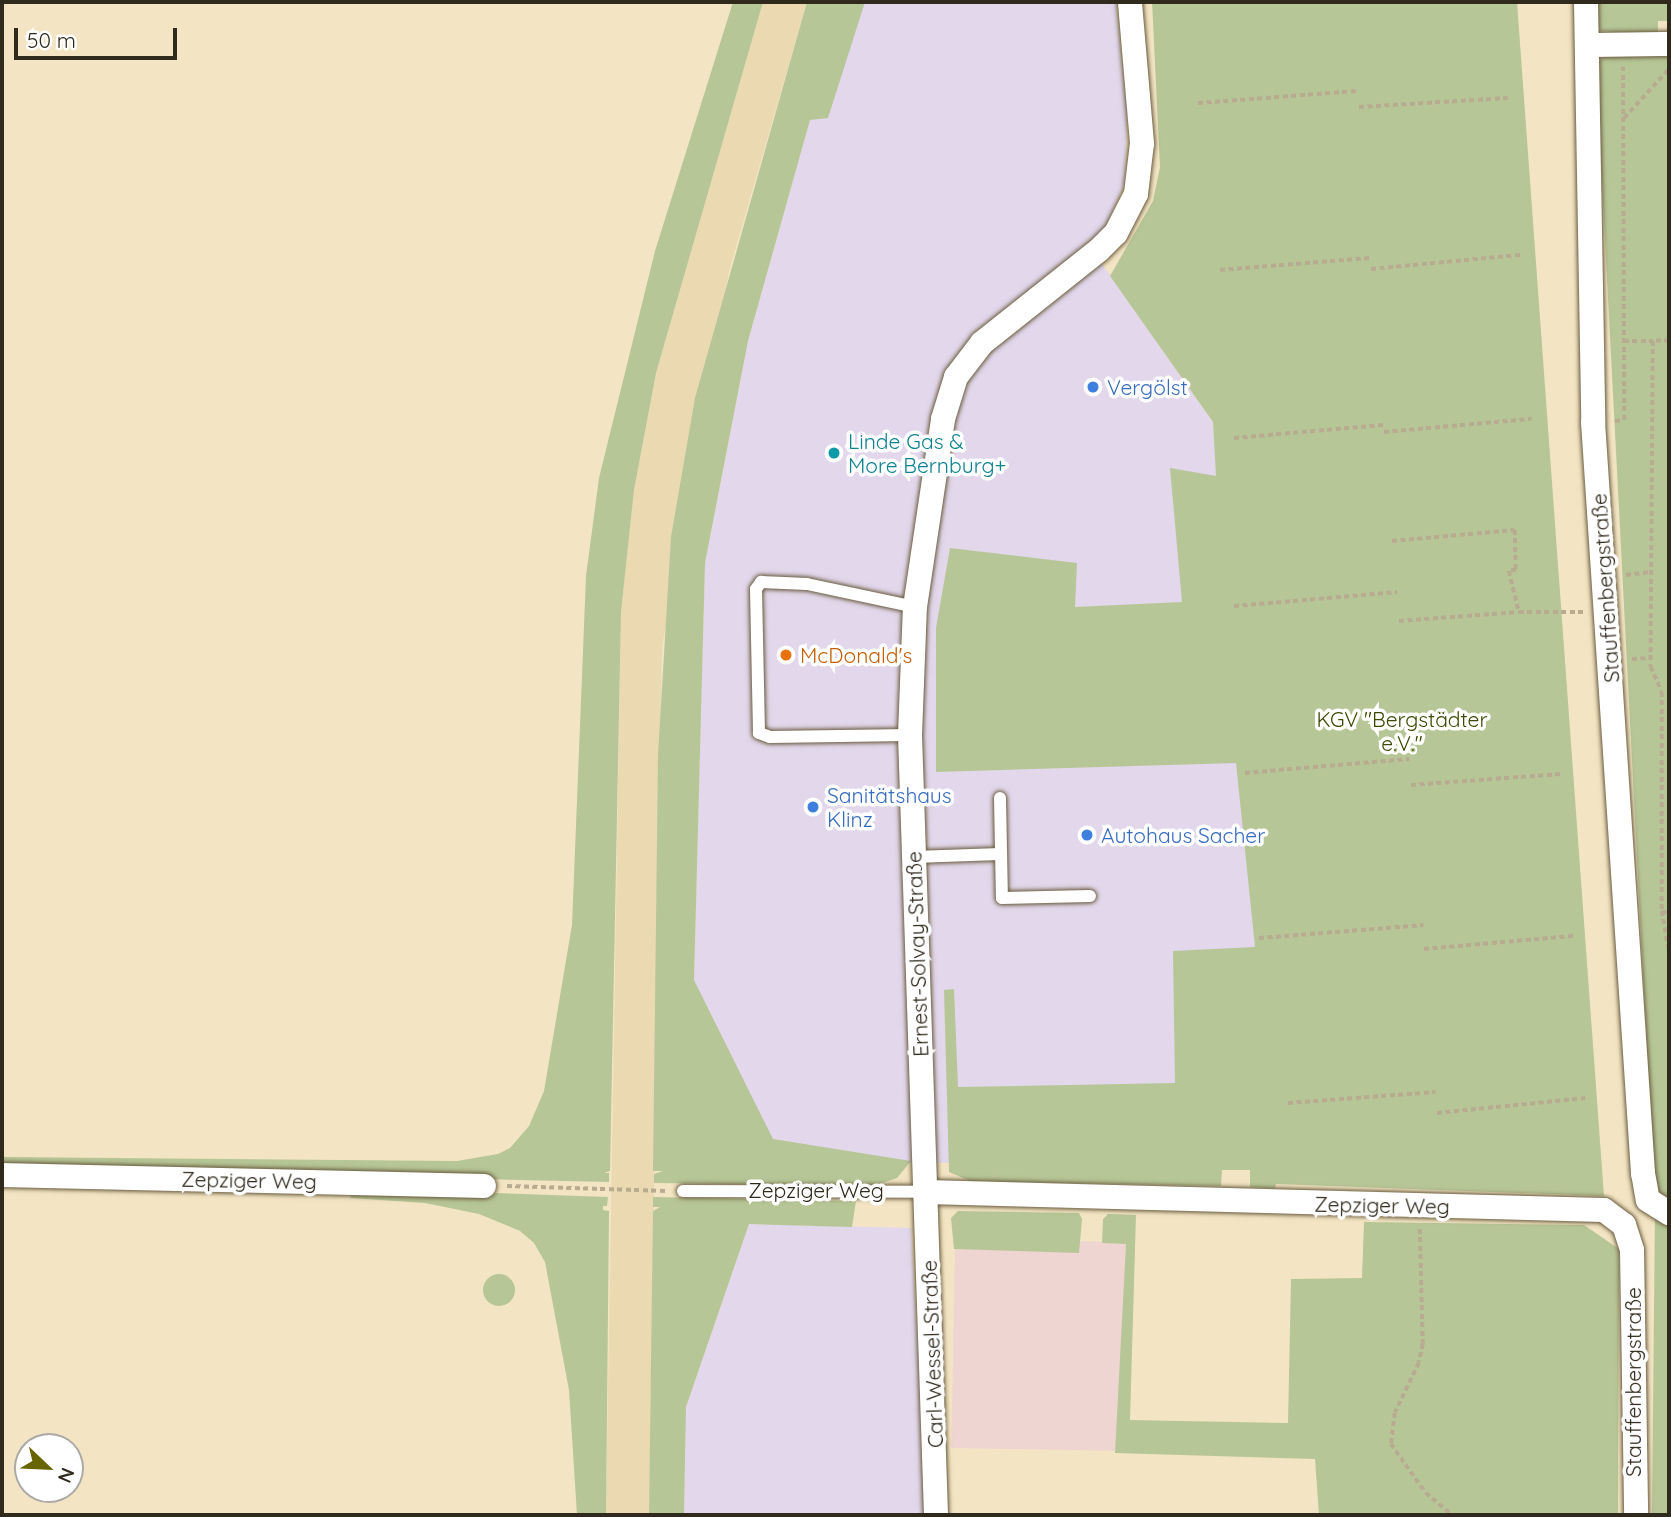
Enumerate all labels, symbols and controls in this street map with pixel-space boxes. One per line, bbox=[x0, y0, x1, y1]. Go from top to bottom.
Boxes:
scale bar bbox=[18, 14, 180, 58]
text: 50 m bbox=[27, 27, 76, 53]
place label: Vergölst bbox=[1107, 374, 1188, 400]
marker: Vergölst bbox=[1085, 379, 1101, 395]
place label: Linde Gas & More Bernburg+ bbox=[848, 428, 1006, 478]
marker: Linde Gas & More Bernburg+ bbox=[826, 445, 842, 461]
street label: Stauffenbergstraße bbox=[1586, 492, 1624, 684]
place label: McDonald's bbox=[800, 642, 912, 668]
marker: McDonald's bbox=[778, 647, 794, 663]
park label: KGV "Bergstädter e.V." bbox=[1316, 706, 1488, 756]
place label: Sanitätshaus Klinz bbox=[827, 782, 952, 832]
marker: Sanitätshaus Klinz bbox=[805, 799, 821, 815]
place label: Autohaus Sacher bbox=[1101, 822, 1265, 848]
marker: Autohaus Sacher bbox=[1079, 827, 1095, 843]
street label: Ernest-Solvay-Straße bbox=[901, 851, 933, 1057]
street label: Zepziger Weg bbox=[181, 1166, 317, 1194]
street label: Zepziger Weg bbox=[748, 1177, 884, 1203]
street label: Zepziger Weg bbox=[1314, 1191, 1450, 1219]
street label: Carl-Wessel-Straße bbox=[916, 1260, 948, 1448]
street label: Stauffenbergstraße bbox=[1620, 1287, 1646, 1477]
north arrow bbox=[14, 1433, 84, 1503]
text: N bbox=[53, 1464, 80, 1487]

